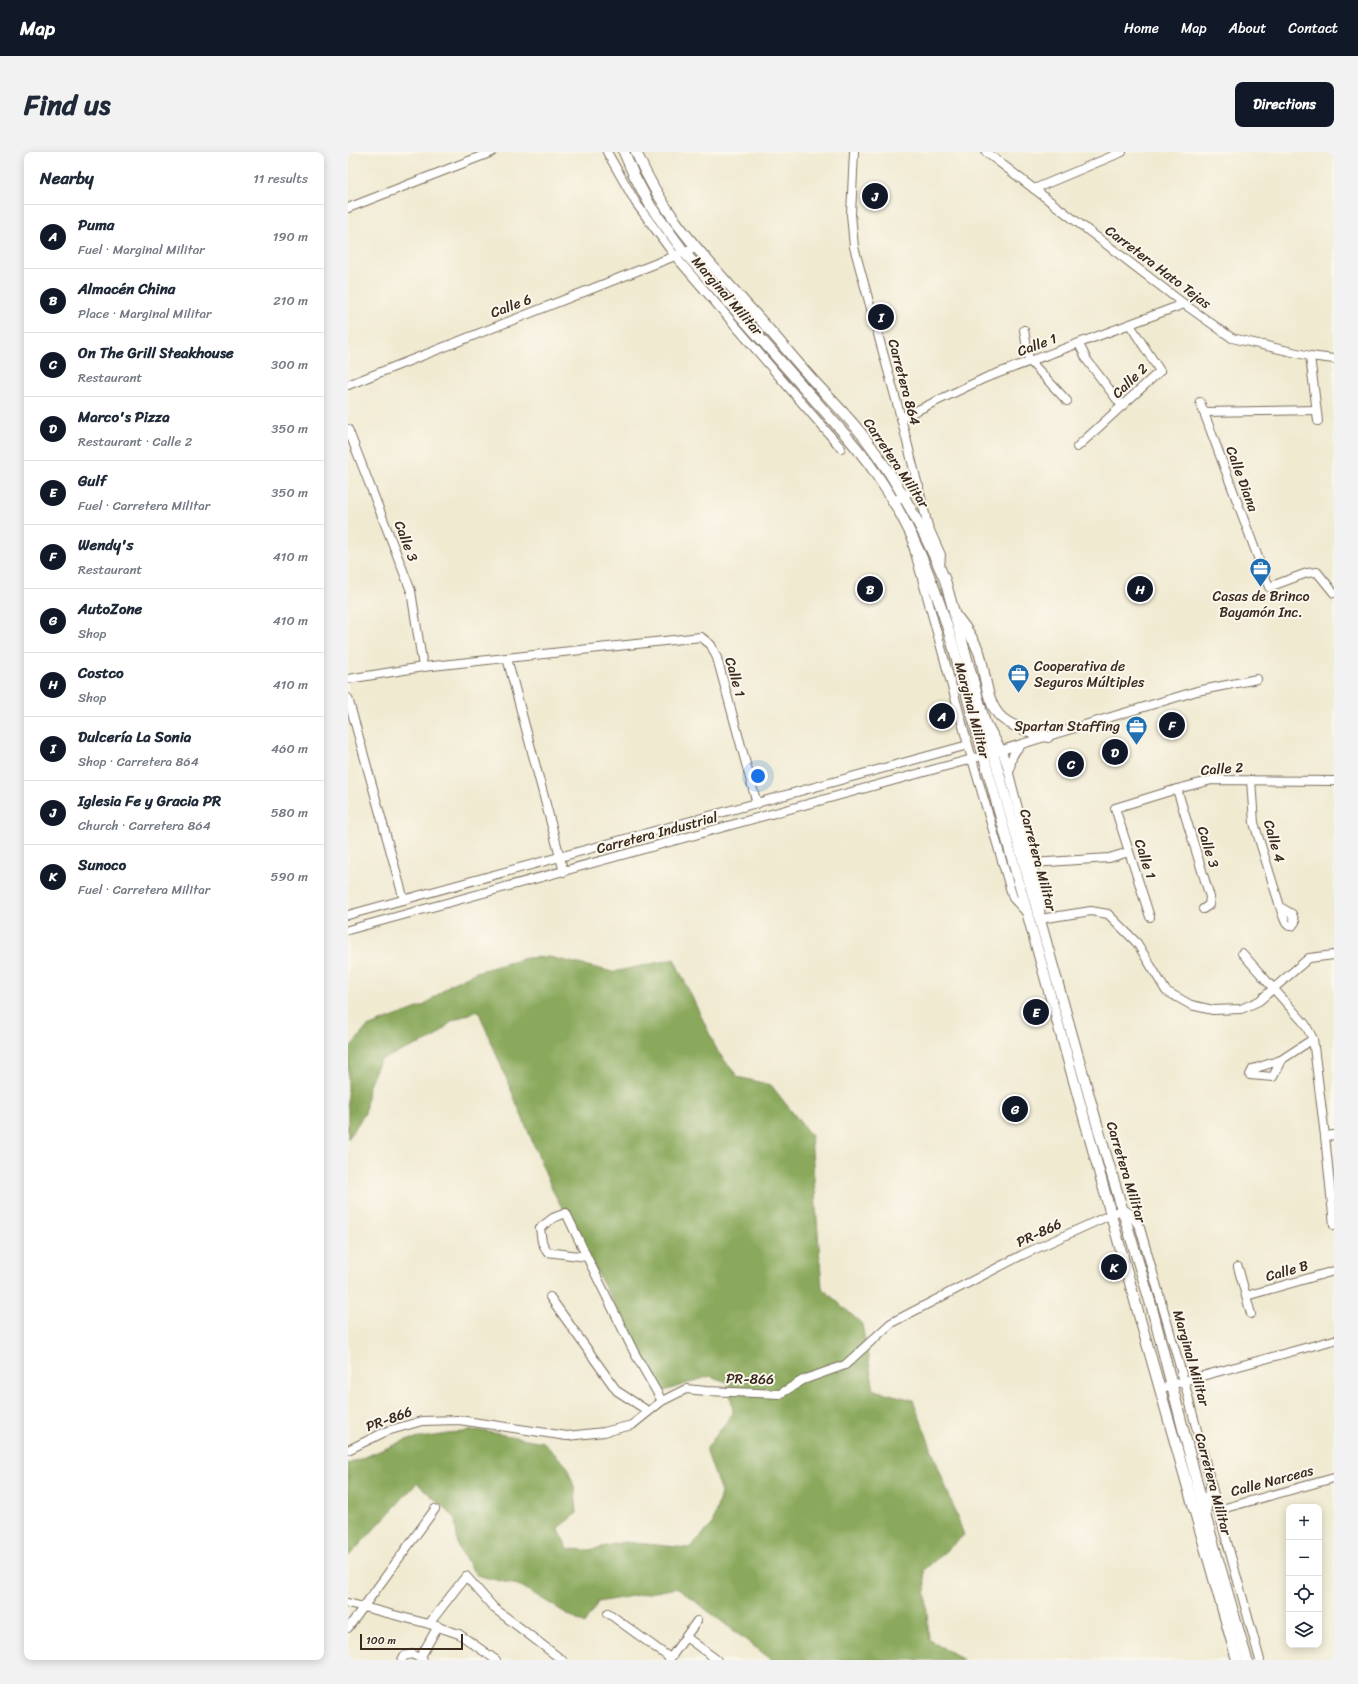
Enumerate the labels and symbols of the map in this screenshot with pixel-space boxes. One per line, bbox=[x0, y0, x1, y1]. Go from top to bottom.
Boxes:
pin: J bbox=[862, 181, 888, 211]
street label: Carretera Hato Tejas bbox=[1099, 219, 1217, 316]
street label: Marginal Militar bbox=[685, 250, 770, 342]
street label: Calle 6 bbox=[487, 287, 535, 325]
pin: I bbox=[868, 302, 894, 332]
street label: Calle 1 bbox=[1014, 326, 1060, 364]
street label: Carretera 864 bbox=[880, 336, 928, 428]
street label: Calle 2 bbox=[1106, 357, 1154, 405]
street label: Carretera Militar bbox=[856, 413, 936, 514]
street label: Calle Diana bbox=[1219, 443, 1266, 516]
street label: Calle 3 bbox=[387, 517, 425, 565]
office icon: Casas de Brinco Bayamón Inc. bbox=[1248, 555, 1274, 588]
pin: B bbox=[857, 574, 883, 604]
pin: H bbox=[1127, 574, 1153, 604]
place label: Casas de Brinco Bayamón Inc. bbox=[1212, 584, 1310, 625]
street label: Calle 1 bbox=[717, 654, 753, 700]
place label: Cooperativa de Seguros Múltiples bbox=[1034, 654, 1145, 695]
street label: Marginal Militar bbox=[947, 659, 997, 762]
office icon: Cooperativa de Seguros Múltiples bbox=[1006, 661, 1032, 694]
pin: A bbox=[929, 701, 955, 731]
pin: F bbox=[1159, 710, 1185, 740]
office icon: Spartan Staffing bbox=[1123, 713, 1149, 746]
place label: Spartan Staffing bbox=[1014, 714, 1120, 739]
pin: D bbox=[1102, 737, 1128, 767]
pin: C bbox=[1058, 749, 1084, 779]
street label: Calle 2 bbox=[1200, 755, 1244, 783]
your location bbox=[748, 766, 768, 786]
street label: Carretera Industrial bbox=[594, 805, 721, 861]
street label: Carretera Militar bbox=[1012, 806, 1064, 915]
street label: Calle 4 bbox=[1256, 817, 1292, 866]
street label: Calle 3 bbox=[1190, 823, 1226, 871]
street label: Calle 1 bbox=[1127, 836, 1163, 882]
pin: E bbox=[1023, 997, 1049, 1027]
pin: G bbox=[1002, 1094, 1028, 1124]
street label: Carretera Militar bbox=[1099, 1118, 1154, 1227]
street label: PR-866 bbox=[1012, 1212, 1066, 1254]
pin: K bbox=[1101, 1252, 1127, 1282]
street label: Calle B bbox=[1263, 1253, 1311, 1289]
street label: Marginal Militar bbox=[1165, 1307, 1217, 1410]
street label: PR-866 bbox=[726, 1366, 774, 1392]
street label: PR-866 bbox=[362, 1399, 416, 1439]
street label: Carretera Militar bbox=[1187, 1430, 1239, 1539]
street label: Calle Narceas bbox=[1228, 1458, 1317, 1504]
scale bar bbox=[360, 1632, 463, 1651]

